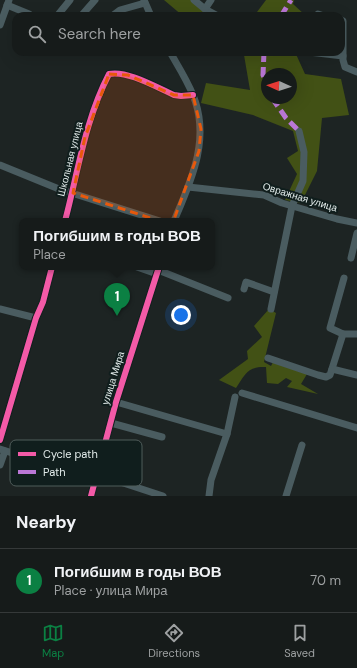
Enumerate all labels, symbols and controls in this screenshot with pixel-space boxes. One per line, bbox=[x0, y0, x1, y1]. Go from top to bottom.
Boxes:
search box bbox=[12, 12, 345, 56]
icon: search bbox=[26, 23, 48, 45]
text: Search here bbox=[58, 24, 141, 44]
north arrow bbox=[261, 68, 297, 104]
street label: Школьная улица bbox=[54, 120, 86, 198]
street label: Овражная улица bbox=[261, 179, 339, 215]
popup bbox=[19, 218, 215, 270]
text: Погибшим в годы ВОВ bbox=[33, 226, 201, 246]
text: Place bbox=[33, 246, 66, 263]
pin: 1 bbox=[104, 283, 130, 316]
your location bbox=[171, 305, 191, 325]
street label: улица Мира bbox=[99, 349, 127, 406]
legend bbox=[10, 440, 142, 486]
text: Cycle path bbox=[43, 447, 98, 461]
text: Path bbox=[43, 465, 66, 479]
text: Nearby bbox=[16, 511, 76, 533]
text: Погибшим в годы ВОВ bbox=[54, 562, 222, 582]
text: 1 bbox=[27, 572, 31, 589]
text: 70 m bbox=[310, 572, 341, 589]
text: Place · улица Мира bbox=[54, 582, 168, 599]
tab: Map bbox=[42, 622, 64, 660]
tab: Directions bbox=[148, 622, 200, 660]
tab: Saved bbox=[284, 622, 315, 660]

